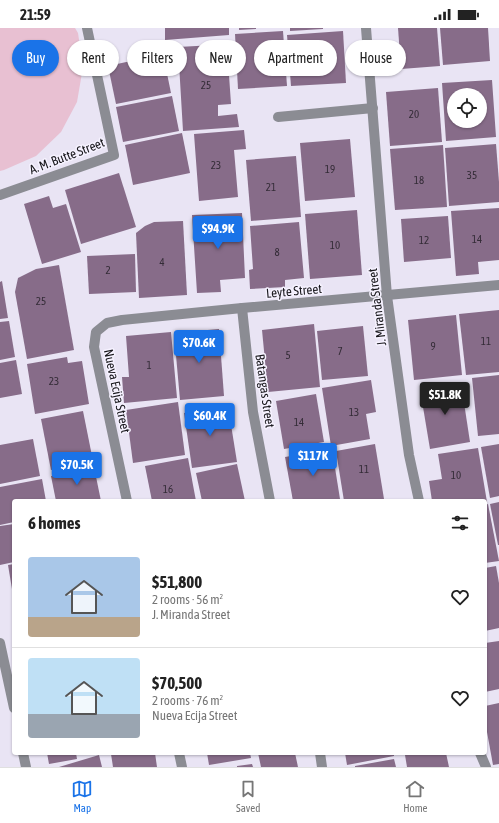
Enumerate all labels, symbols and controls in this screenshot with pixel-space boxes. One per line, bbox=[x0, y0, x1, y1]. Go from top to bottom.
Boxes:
text: 21:59 bbox=[20, 6, 51, 23]
chip: Buy bbox=[12, 40, 59, 76]
chip: Rent bbox=[67, 40, 119, 76]
chip: Filters bbox=[127, 40, 187, 76]
chip: New bbox=[195, 40, 246, 76]
chip: Apartment bbox=[254, 40, 337, 76]
chip: House bbox=[345, 40, 406, 76]
house number: 25 bbox=[201, 79, 211, 91]
map controls bbox=[447, 88, 487, 128]
button: locate bbox=[447, 88, 487, 128]
house number: 20 bbox=[409, 108, 419, 120]
street label: A. M. Butte Street bbox=[27, 135, 107, 177]
house number: 23 bbox=[211, 159, 221, 171]
house number: 19 bbox=[325, 163, 335, 175]
house number: 35 bbox=[467, 169, 477, 181]
house number: 18 bbox=[414, 174, 424, 186]
house number: 21 bbox=[266, 181, 276, 193]
pin: $94.9K bbox=[185, 216, 251, 250]
text: $94.9K bbox=[202, 221, 234, 236]
house number: 14 bbox=[472, 233, 482, 245]
house number: 12 bbox=[419, 234, 429, 246]
house number: 10 bbox=[330, 239, 340, 251]
house number: 8 bbox=[274, 246, 280, 258]
house number: 4 bbox=[159, 256, 165, 268]
house number: 2 bbox=[105, 264, 111, 276]
street label: J. Miranda Street bbox=[365, 267, 389, 347]
street label: Leyte Street bbox=[265, 281, 323, 301]
house number: 25 bbox=[36, 295, 46, 307]
pin: $70.6K bbox=[166, 330, 232, 364]
text: $70.6K bbox=[183, 335, 215, 350]
house number: 11 bbox=[481, 335, 491, 347]
house number: 9 bbox=[430, 340, 436, 352]
house number: 7 bbox=[337, 345, 343, 357]
street label: Nueva Ecija Street bbox=[101, 348, 133, 435]
house number: 5 bbox=[285, 349, 291, 361]
street label: Batangas Street bbox=[252, 353, 278, 429]
house number: 1 bbox=[146, 359, 152, 371]
house number: 23 bbox=[49, 375, 59, 387]
pin: $51.8K bbox=[412, 382, 478, 416]
text: $51.8K bbox=[429, 387, 461, 402]
pin: $60.4K bbox=[177, 403, 243, 437]
house number: 13 bbox=[349, 406, 359, 418]
text: $60.4K bbox=[194, 408, 226, 423]
house number: 14 bbox=[294, 416, 304, 428]
pin: $117K bbox=[285, 443, 341, 477]
text: $117K bbox=[298, 448, 328, 463]
pin: $70.5K bbox=[44, 452, 110, 486]
text: $70.5K bbox=[61, 457, 93, 472]
house number: 11 bbox=[359, 463, 369, 475]
house number: 10 bbox=[451, 469, 461, 481]
house number: 16 bbox=[163, 483, 173, 495]
icon: filters bbox=[449, 512, 471, 534]
text: 6 homes bbox=[28, 513, 81, 533]
text: $51,800 bbox=[152, 572, 202, 592]
icon: home bbox=[60, 573, 108, 621]
icon: heart bbox=[449, 586, 471, 608]
text: 2 rooms · 56 m² bbox=[152, 592, 223, 607]
text: J. Miranda Street bbox=[152, 607, 230, 622]
text: $70,500 bbox=[152, 673, 202, 693]
icon: home bbox=[60, 674, 108, 722]
icon: heart bbox=[449, 687, 471, 709]
text: 2 rooms · 76 m² bbox=[152, 693, 223, 708]
text: Nueva Ecija Street bbox=[152, 708, 237, 723]
tab: Map bbox=[71, 778, 93, 814]
tab: Saved bbox=[236, 778, 260, 814]
tab: Home bbox=[403, 778, 428, 814]

